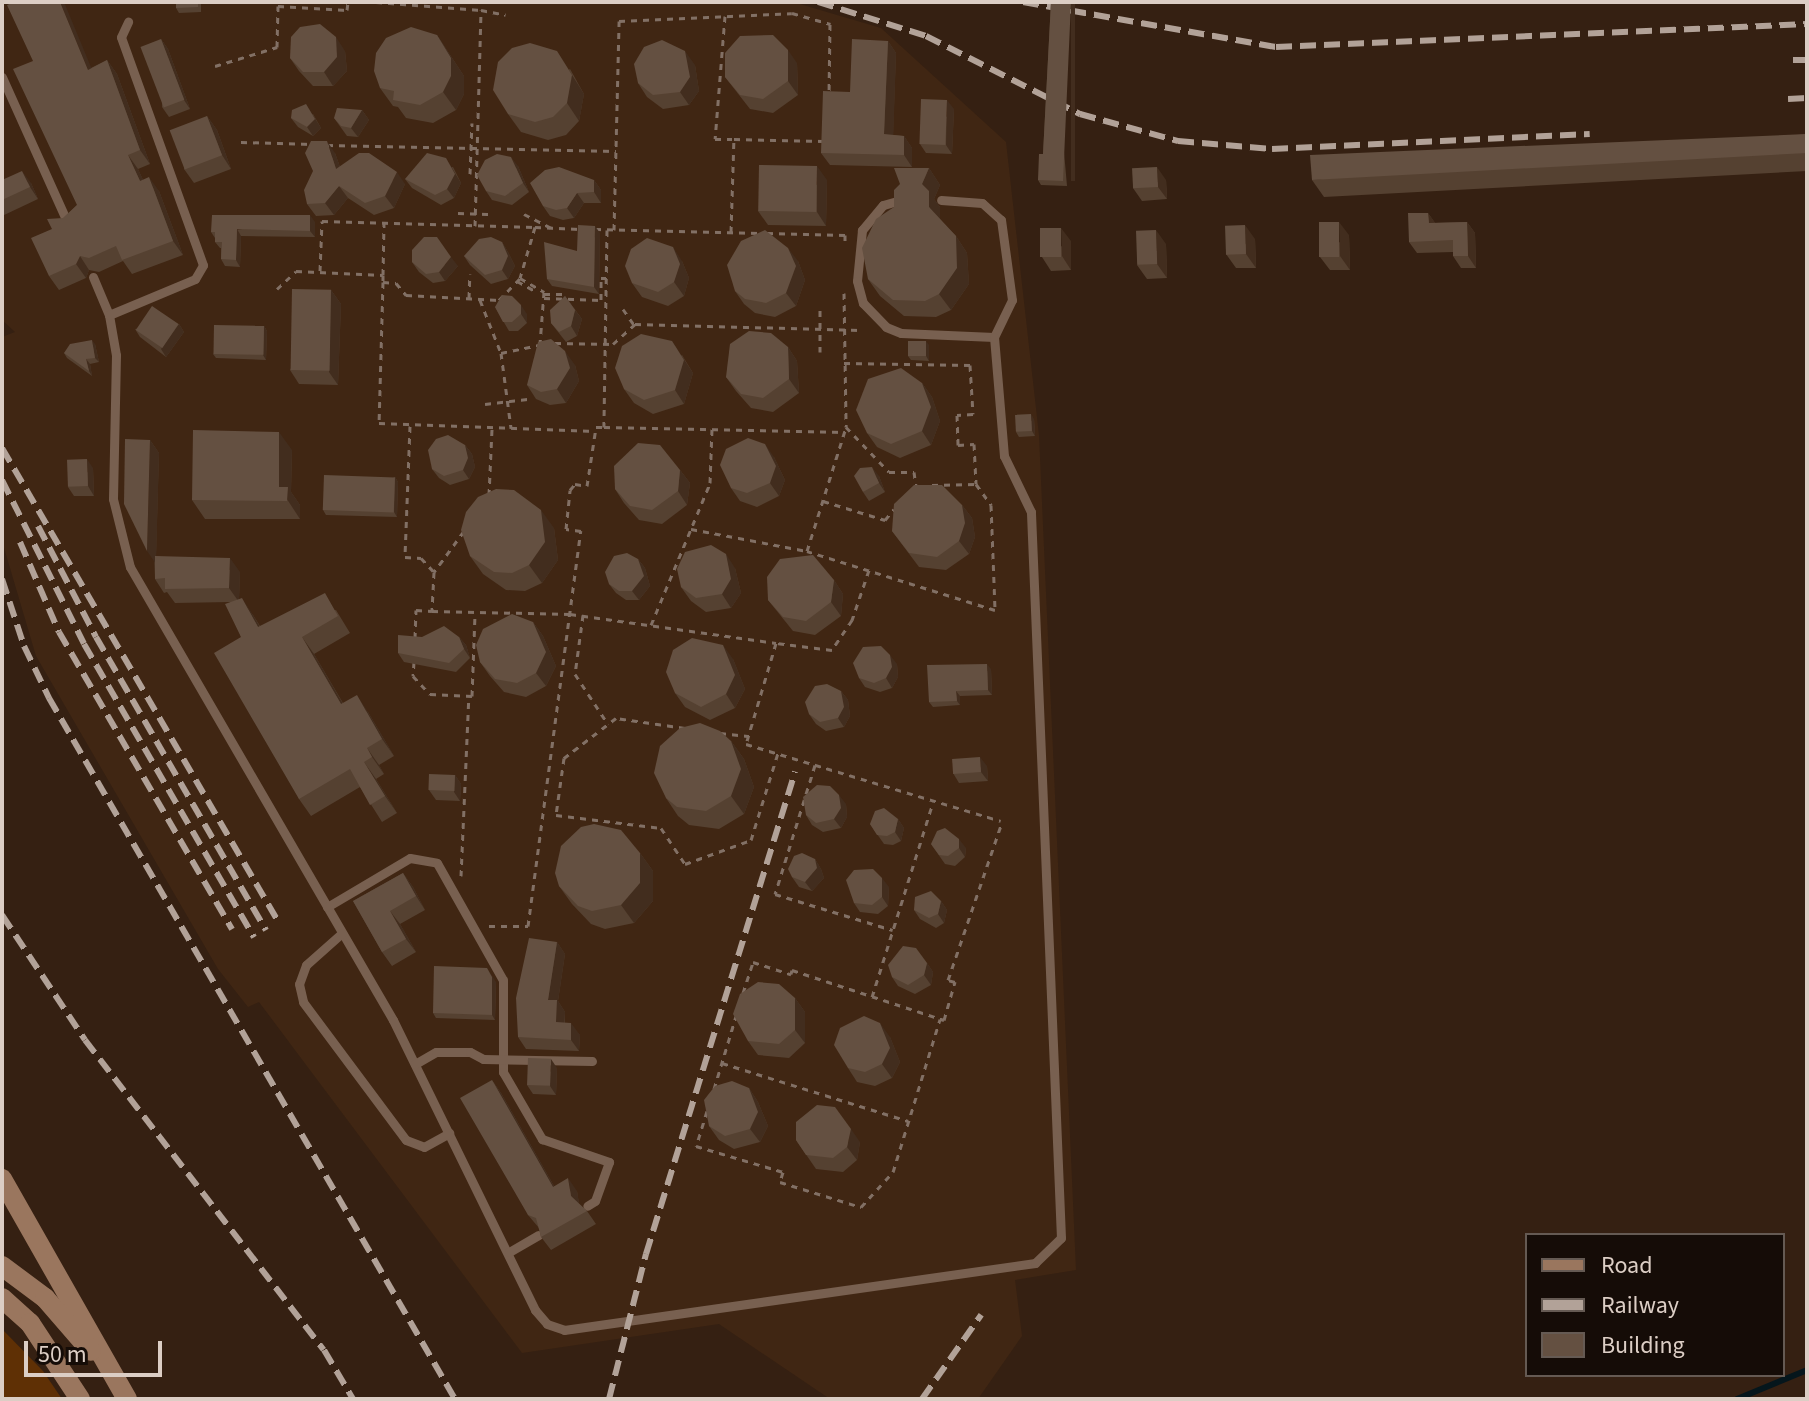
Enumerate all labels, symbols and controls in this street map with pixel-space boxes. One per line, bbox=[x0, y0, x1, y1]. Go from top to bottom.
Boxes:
legend bbox=[1525, 1233, 1785, 1377]
text: Road bbox=[1601, 1248, 1653, 1283]
text: Railway bbox=[1601, 1288, 1679, 1323]
scale bar bbox=[28, 1325, 166, 1375]
text: Building bbox=[1601, 1328, 1685, 1363]
text: 50 m bbox=[38, 1337, 87, 1372]

